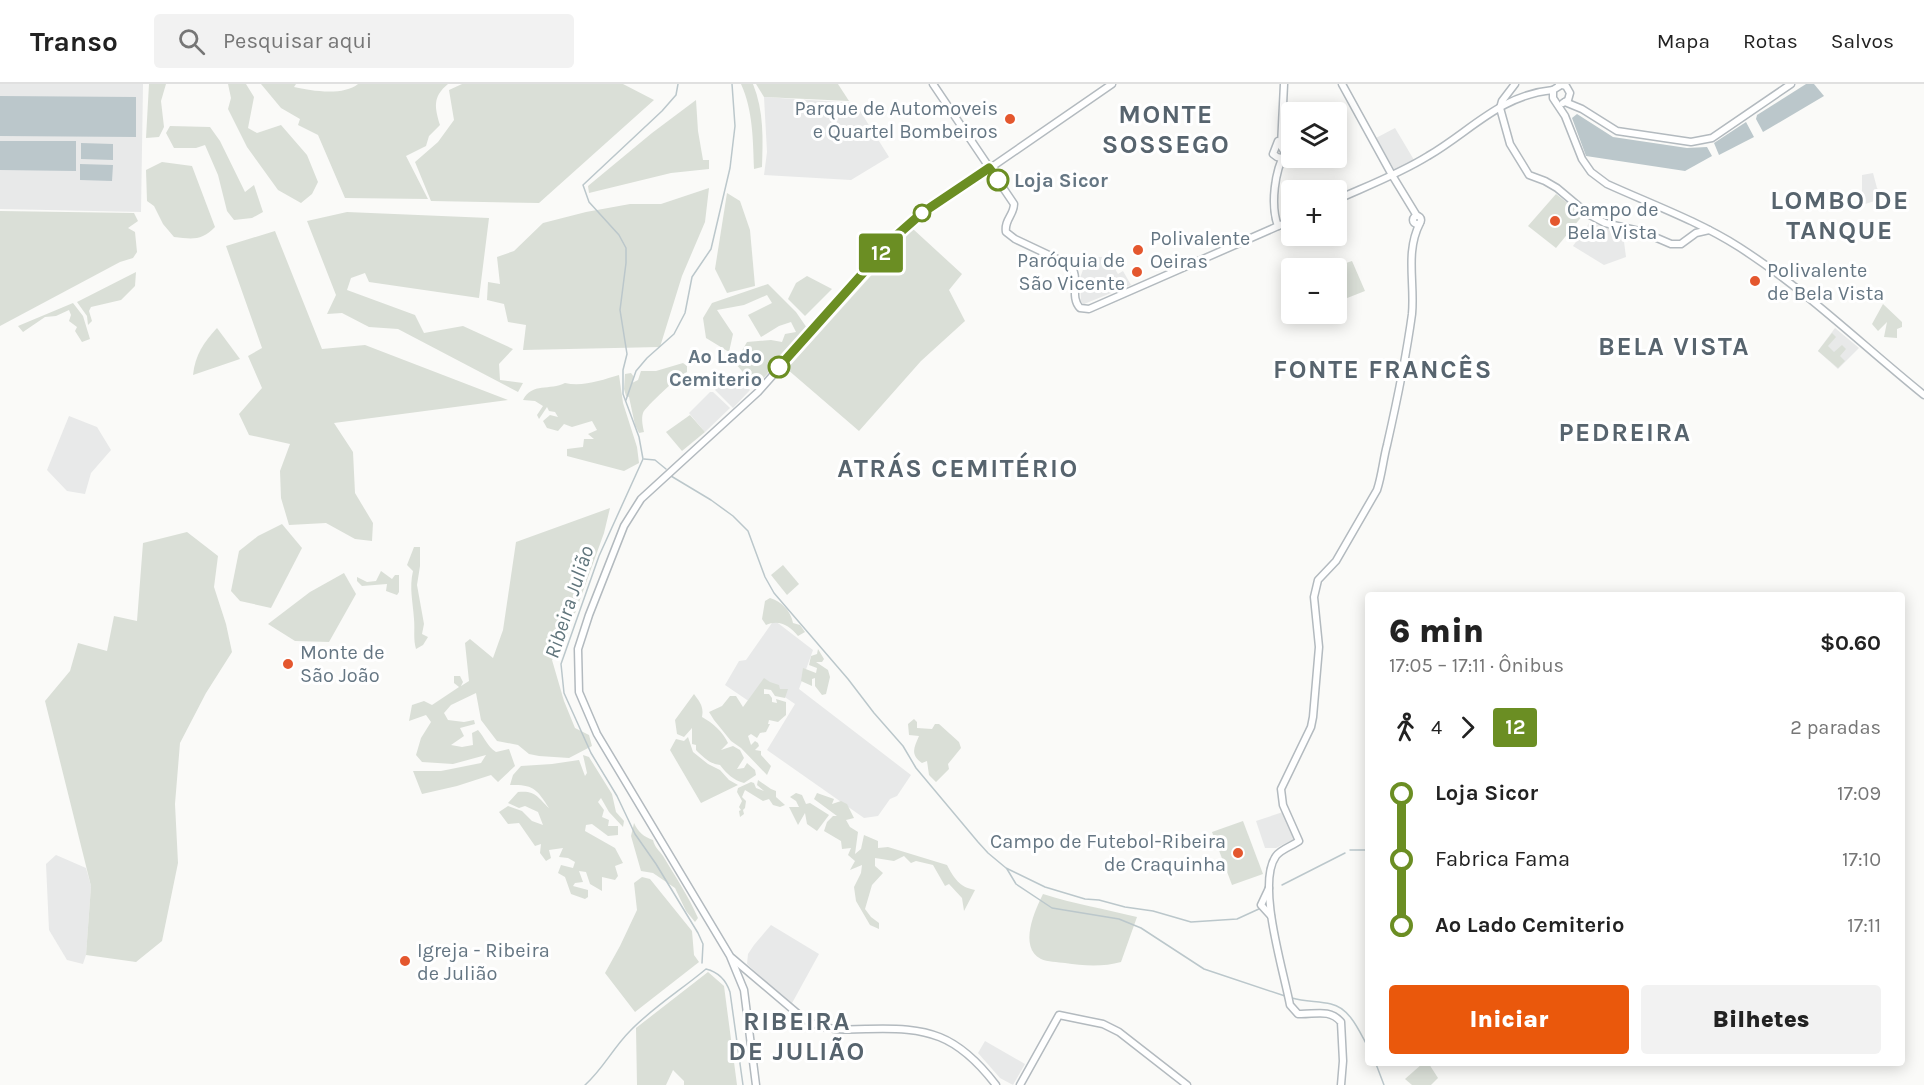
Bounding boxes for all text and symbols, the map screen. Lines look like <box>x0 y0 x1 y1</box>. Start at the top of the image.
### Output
search box <box>154 14 574 68</box>
text: Transo <box>30 25 118 58</box>
icon: search <box>175 25 208 58</box>
text: Pesquisar aqui <box>223 28 372 54</box>
text: Mapa <box>1657 29 1710 53</box>
text: Rotas <box>1743 29 1798 53</box>
text: Salvos <box>1831 29 1894 53</box>
place label: Parque de Automoveis e Quartel Bombeiros <box>795 97 998 143</box>
district label: MONTE SOSSEGO <box>1102 99 1230 160</box>
map controls <box>1281 102 1347 324</box>
button: layers <box>1281 102 1347 168</box>
marker: Parque de Automoveis e Quartel Bombeiros <box>1003 112 1017 126</box>
marker: Loja Sicor <box>987 169 1009 191</box>
place label: Loja Sicor <box>1014 169 1108 192</box>
button: + <box>1281 180 1347 246</box>
district label: LOMBO DE TANQUE <box>1770 185 1910 246</box>
place label: Campo de Bela Vista <box>1567 198 1658 244</box>
unlabelled marker <box>913 204 931 222</box>
marker: Campo de Bela Vista <box>1548 214 1562 228</box>
place label: Polivalente Oeiras <box>1150 227 1250 273</box>
line badge: 12 <box>854 234 908 272</box>
text: 12 <box>871 241 891 265</box>
marker: Polivalente Oeiras <box>1131 243 1145 257</box>
place label: Paróquia de São Vicente <box>1017 249 1125 295</box>
button: − <box>1281 258 1347 324</box>
place label: Polivalente de Bela Vista <box>1767 259 1884 305</box>
marker: Paróquia de São Vicente <box>1130 265 1144 279</box>
marker: Polivalente de Bela Vista <box>1748 274 1762 288</box>
district label: BELA VISTA <box>1598 331 1750 362</box>
place label: Ao Lado Cemiterio <box>669 345 762 391</box>
district label: FONTE FRANCÊS <box>1273 354 1493 385</box>
marker: Ao Lado Cemiterio <box>768 356 790 378</box>
district label: PEDREIRA <box>1558 417 1692 448</box>
district label: ATRÁS CEMITÉRIO <box>837 452 1079 484</box>
water label: Ribeira Julião <box>540 542 599 661</box>
text: 6 min <box>1389 612 1484 650</box>
text: $0.60 <box>1820 630 1881 656</box>
place label: Monte de São João <box>300 641 385 687</box>
text: 17:05 – 17:11 · Ônibus <box>1389 654 1564 677</box>
marker: Monte de São João <box>281 657 295 671</box>
icon: walk <box>1389 711 1422 744</box>
icon: forward <box>1451 711 1484 744</box>
text: 12 <box>1505 715 1525 739</box>
text: 4 <box>1431 716 1442 739</box>
text: 2 paradas <box>1790 716 1881 739</box>
text: Loja Sicor <box>1435 780 1538 806</box>
text: 17:09 <box>1837 782 1881 805</box>
place label: Campo de Futebol-Ribeira de Craquinha <box>990 830 1226 876</box>
marker: Campo de Futebol-Ribeira de Craquinha <box>1231 846 1245 860</box>
text: Fabrica Fama <box>1435 846 1570 872</box>
text: 17:10 <box>1842 848 1881 871</box>
text: Ao Lado Cemiterio <box>1435 912 1624 938</box>
text: 17:11 <box>1847 914 1881 937</box>
place label: Igreja - Ribeira de Julião <box>417 939 550 985</box>
marker: Igreja - Ribeira de Julião <box>398 954 412 968</box>
button: Iniciar <box>1389 985 1629 1054</box>
button: Bilhetes <box>1641 985 1881 1054</box>
district label: RIBEIRA DE JULIÃO <box>728 1006 866 1067</box>

